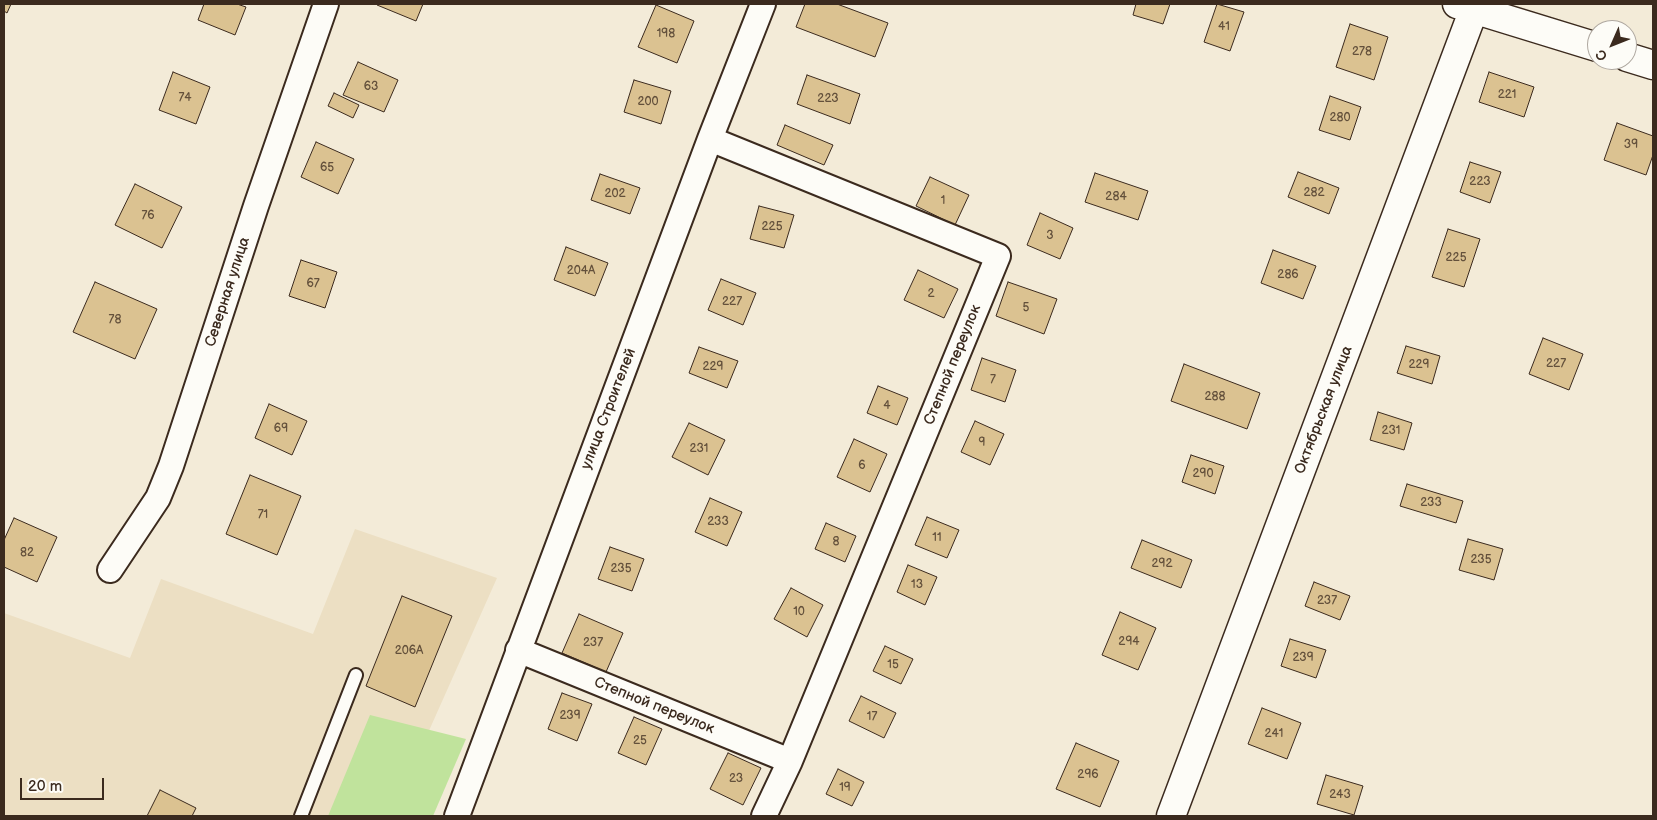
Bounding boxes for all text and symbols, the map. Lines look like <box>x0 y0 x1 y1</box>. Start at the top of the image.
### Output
house number: 41 <box>1218 20 1230 34</box>
north arrow <box>1587 20 1637 70</box>
house number: 198 <box>657 27 675 41</box>
house number: 278 <box>1352 45 1372 59</box>
text: С <box>1592 46 1611 64</box>
house number: 63 <box>364 80 378 94</box>
house number: 221 <box>1498 88 1516 102</box>
house number: 74 <box>178 91 192 105</box>
house number: 223 <box>817 92 839 106</box>
house number: 200 <box>637 95 659 109</box>
house number: 280 <box>1329 111 1351 125</box>
house number: 39 <box>1624 138 1638 152</box>
house number: 65 <box>320 161 334 175</box>
house number: 223 <box>1469 175 1491 189</box>
house number: 282 <box>1303 186 1325 200</box>
house number: 202 <box>604 187 626 201</box>
house number: 284 <box>1105 190 1127 204</box>
house number: 1 <box>941 194 945 208</box>
house number: 76 <box>141 209 155 223</box>
house number: 225 <box>761 220 783 234</box>
house number: 3 <box>1046 229 1054 243</box>
street label: Северная улица <box>202 235 254 349</box>
house number: 225 <box>1445 251 1467 265</box>
house number: 204А <box>567 264 595 278</box>
house number: 286 <box>1277 268 1299 282</box>
house number: 67 <box>306 277 320 291</box>
house number: 2 <box>927 287 935 301</box>
house number: 227 <box>722 295 742 309</box>
house number: 5 <box>1023 301 1029 315</box>
street label: Степной переулок <box>921 302 985 428</box>
house number: 78 <box>109 313 121 327</box>
street label: Октябрьская улица <box>1291 343 1357 477</box>
street label: улица Строителей <box>578 346 640 472</box>
house number: 227 <box>1546 357 1566 371</box>
house number: 229 <box>1408 358 1430 372</box>
house number: 229 <box>702 360 724 374</box>
house number: 7 <box>990 373 996 387</box>
house number: 288 <box>1204 390 1226 404</box>
house number: 4 <box>883 399 891 413</box>
house number: 69 <box>274 422 288 436</box>
house number: 231 <box>1382 424 1400 438</box>
house number: 9 <box>979 436 985 450</box>
house number: 231 <box>690 442 708 456</box>
house number: 6 <box>858 459 866 473</box>
house number: 290 <box>1192 467 1214 481</box>
house number: 233 <box>1420 496 1442 510</box>
house number: 71 <box>258 508 268 522</box>
house number: 233 <box>707 515 729 529</box>
house number: 11 <box>932 531 942 545</box>
house number: 8 <box>833 535 839 549</box>
house number: 82 <box>20 546 34 560</box>
house number: 235 <box>1470 553 1492 567</box>
house number: 292 <box>1151 557 1173 571</box>
house number: 235 <box>610 562 632 576</box>
house number: 13 <box>911 578 923 592</box>
house number: 237 <box>1317 594 1337 608</box>
house number: 10 <box>793 605 805 619</box>
house number: 294 <box>1118 635 1140 649</box>
house number: 237 <box>583 636 603 650</box>
house number: 206А <box>395 644 423 658</box>
house number: 239 <box>1292 651 1314 665</box>
house number: 15 <box>887 658 899 672</box>
street label: Степной переулок <box>591 674 717 738</box>
house number: 239 <box>559 709 581 723</box>
house number: 17 <box>867 710 877 724</box>
house number: 241 <box>1265 727 1283 741</box>
house number: 25 <box>633 734 647 748</box>
scale bar <box>22 768 106 800</box>
house number: 296 <box>1077 768 1099 782</box>
house number: 23 <box>729 772 743 786</box>
text: 20 m <box>28 777 62 796</box>
house number: 19 <box>839 781 851 795</box>
house number: 243 <box>1329 788 1351 802</box>

